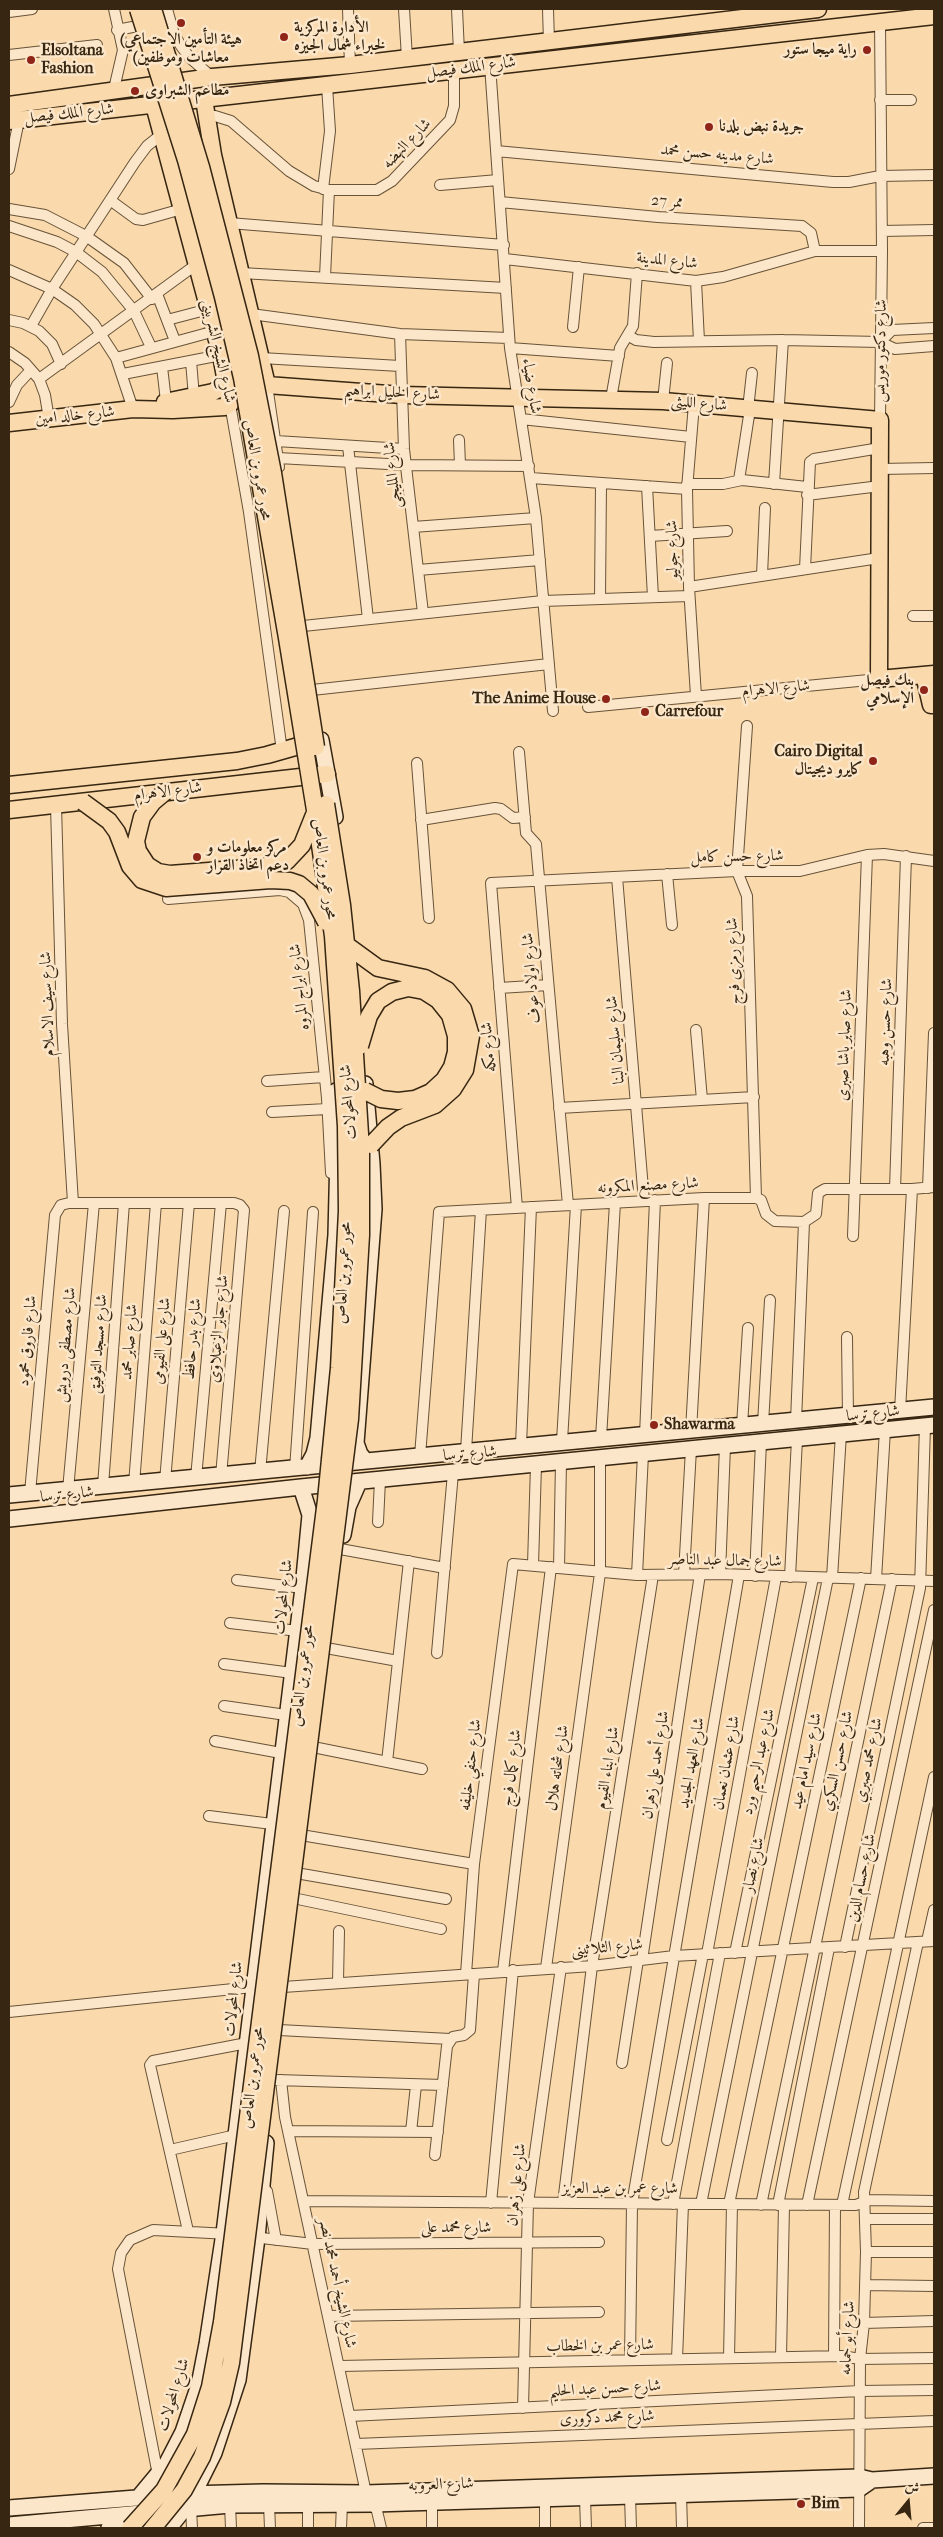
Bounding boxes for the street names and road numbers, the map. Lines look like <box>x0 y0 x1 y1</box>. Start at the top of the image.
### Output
street label: شارع الملك فيصل <box>425 53 517 83</box>
street label: شارع الملك فيصل <box>23 100 115 128</box>
street label: شارع النهضه <box>378 115 436 173</box>
street label: شارع مدينه حسن محمد <box>659 140 775 170</box>
street label: ممر 27 <box>650 191 684 213</box>
street label: شارع المدينة <box>635 248 699 274</box>
street label: شارع الشيخ الشربينى <box>197 297 239 405</box>
street label: شارع دكتور موريس <box>870 299 892 403</box>
street label: شارع ضياء <box>517 357 545 415</box>
street label: شارع الخليل ابراهيم <box>343 381 441 405</box>
street label: شارع الليثى <box>670 392 728 416</box>
street label: شارع خالد امين <box>34 402 116 430</box>
street label: محور عمرو بن العاص <box>239 418 275 522</box>
street label: شارع المليجى <box>380 441 406 509</box>
street label: شارع جوليو <box>663 520 683 580</box>
street label: شارع الاهرام <box>741 676 811 702</box>
street label: شارع الاهرام <box>133 778 203 806</box>
street label: محور عمرو بن العاص <box>307 817 341 921</box>
street label: شارع حسن كامل <box>690 847 784 867</box>
street label: شارع رمزى فرج <box>723 917 745 1005</box>
street label: شارع اولاد عوف <box>518 932 546 1024</box>
street label: شارع ابراج المروه <box>286 943 314 1031</box>
street label: شارع سيف الاسلام <box>37 951 59 1057</box>
street label: شارع حسن وهبه <box>875 978 897 1066</box>
street label: شارع صابر باشا صبرى <box>833 989 857 1101</box>
street label: شارع سليمان البنا <box>603 995 629 1085</box>
street label: شارع مكه <box>477 1021 501 1073</box>
street label: شارع المحولات <box>336 1064 362 1140</box>
street label: شارع مصنع المكرونه <box>597 1174 699 1198</box>
street label: محور عمرو بن العاص <box>332 1221 356 1325</box>
street label: شارع جابر الزعبلاوى <box>205 1274 233 1384</box>
street label: شارع مصطفى درويش <box>51 1286 81 1404</box>
street label: شارع مسجد التوفيق <box>86 1293 112 1395</box>
street label: شارع فاروق محمود <box>14 1295 42 1387</box>
street label: شارع على الفيومى <box>149 1297 175 1385</box>
street label: شارع بدر حافظ <box>180 1298 206 1380</box>
street label: شارع صابر محمد <box>118 1303 142 1381</box>
street label: شارع ترسا <box>845 1402 901 1426</box>
street label: شارع ترسا <box>442 1442 498 1466</box>
street label: شارع ترسا <box>39 1483 95 1507</box>
street label: شارع جمال عبد الناصر <box>668 1550 782 1572</box>
street label: شارع المحولات <box>271 1558 297 1636</box>
street label: محور عمرو بن العاص <box>287 1624 319 1728</box>
street label: شارع عبد الرحيم ورد <box>738 1707 780 1817</box>
street label: شارع أحمد على زهران <box>638 1709 674 1821</box>
street label: شارع حسن السكري <box>818 1709 858 1813</box>
street label: شارع سيد امام عيد <box>787 1711 827 1811</box>
street label: شارع عثمان نعمان <box>709 1714 745 1812</box>
street label: شارع العهد الجديد <box>675 1716 709 1810</box>
street label: شارع محمد صبري <box>851 1716 887 1804</box>
street label: شارع حنفي خليفه <box>456 1718 486 1812</box>
street label: شارع شحاته هلال <box>542 1724 574 1812</box>
street label: شارع ابناء الفيوم <box>592 1725 624 1811</box>
street label: شارع كمال فرج <box>498 1728 526 1808</box>
street label: شارع حسام الدين <box>843 1832 881 1924</box>
street label: شارع نصار <box>739 1836 769 1894</box>
street label: شارع الثلاثينى <box>570 1935 644 1961</box>
street label: شارع المحولات <box>221 1960 247 2038</box>
street label: محور عمرو بن العاص <box>237 2026 269 2130</box>
street label: شارع على زهران <box>503 2143 531 2227</box>
street label: شارع عمر بن عبد العزيز <box>562 2179 678 2199</box>
street label: شارع الشيخ أحمد محمد نصر <box>314 2216 360 2350</box>
street label: شارع محمد على <box>421 2218 491 2238</box>
street label: شارع أبو حمامه <box>836 2300 860 2376</box>
street label: شارع عمر بن الخطاب <box>546 2335 654 2357</box>
street label: شارع المحولات <box>154 2356 194 2434</box>
street label: شارع حسن عبد الحليم <box>548 2376 662 2402</box>
street label: شارع محمد دكرورى <box>559 2407 655 2429</box>
street label: شارع العروبه <box>408 2474 474 2496</box>

